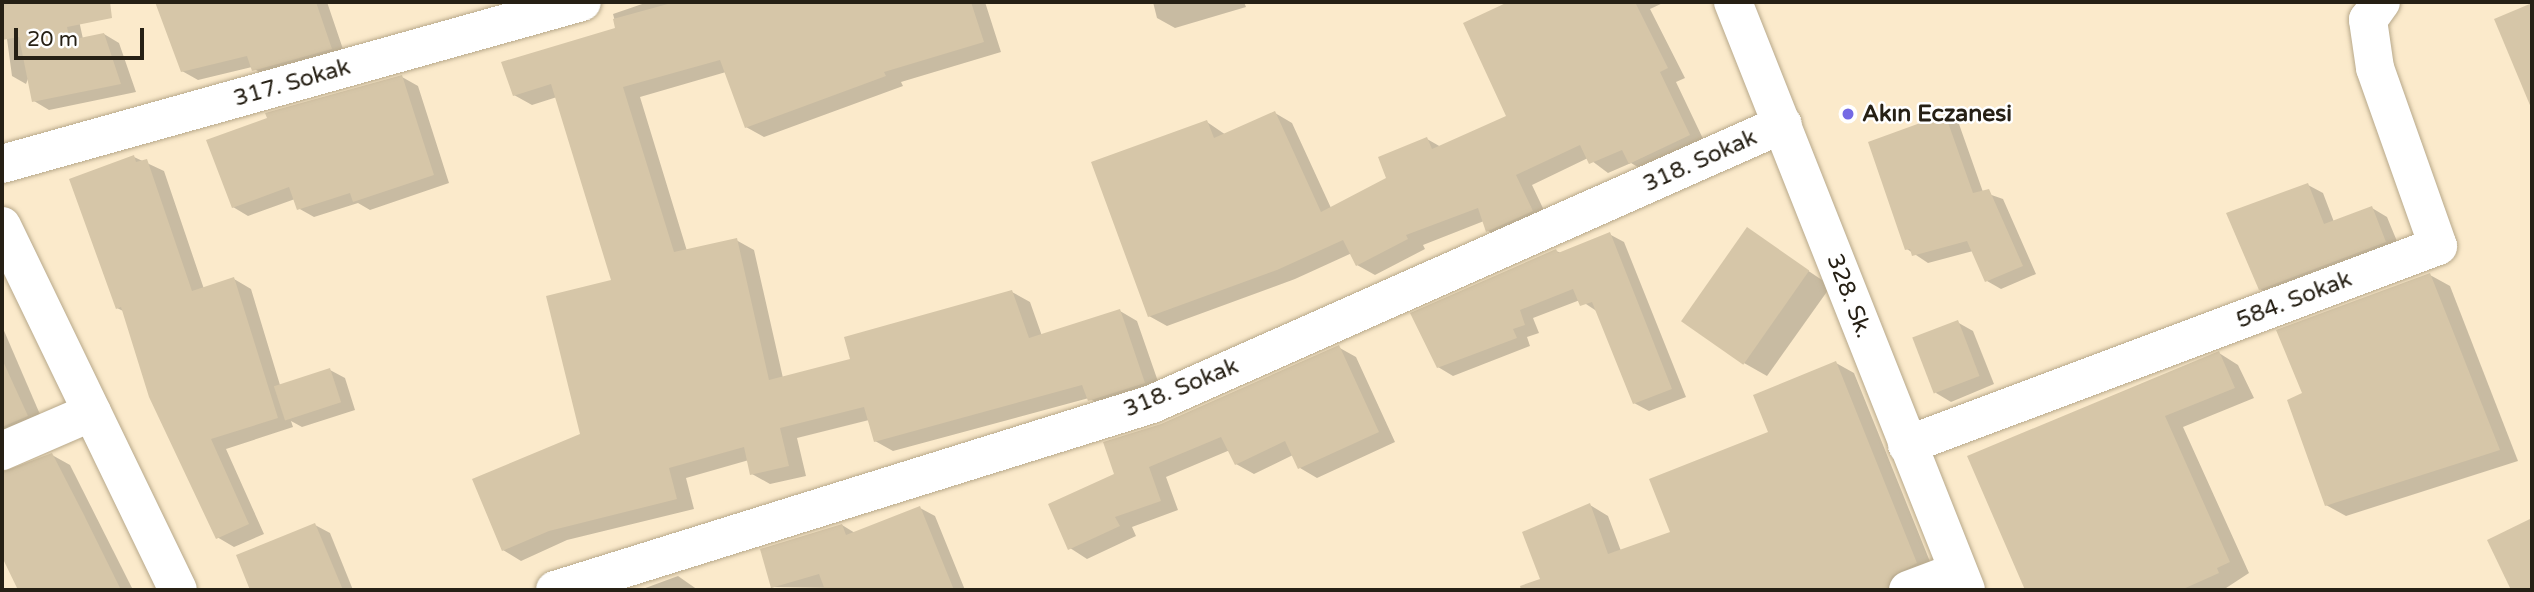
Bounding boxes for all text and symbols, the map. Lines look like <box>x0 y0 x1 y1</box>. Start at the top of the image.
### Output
scale bar <box>18 14 147 58</box>
text: 20 m <box>27 27 78 52</box>
street label: 317. Sokak <box>230 53 354 113</box>
place label: Akın Eczanesi <box>1862 100 2012 128</box>
marker: Akın Eczanesi <box>1840 106 1856 122</box>
street label: 318. Sokak <box>1639 124 1761 198</box>
street label: 328. Sk. <box>1820 250 1878 342</box>
street label: 584. Sokak <box>2232 265 2356 335</box>
street label: 318. Sokak <box>1120 353 1242 423</box>

